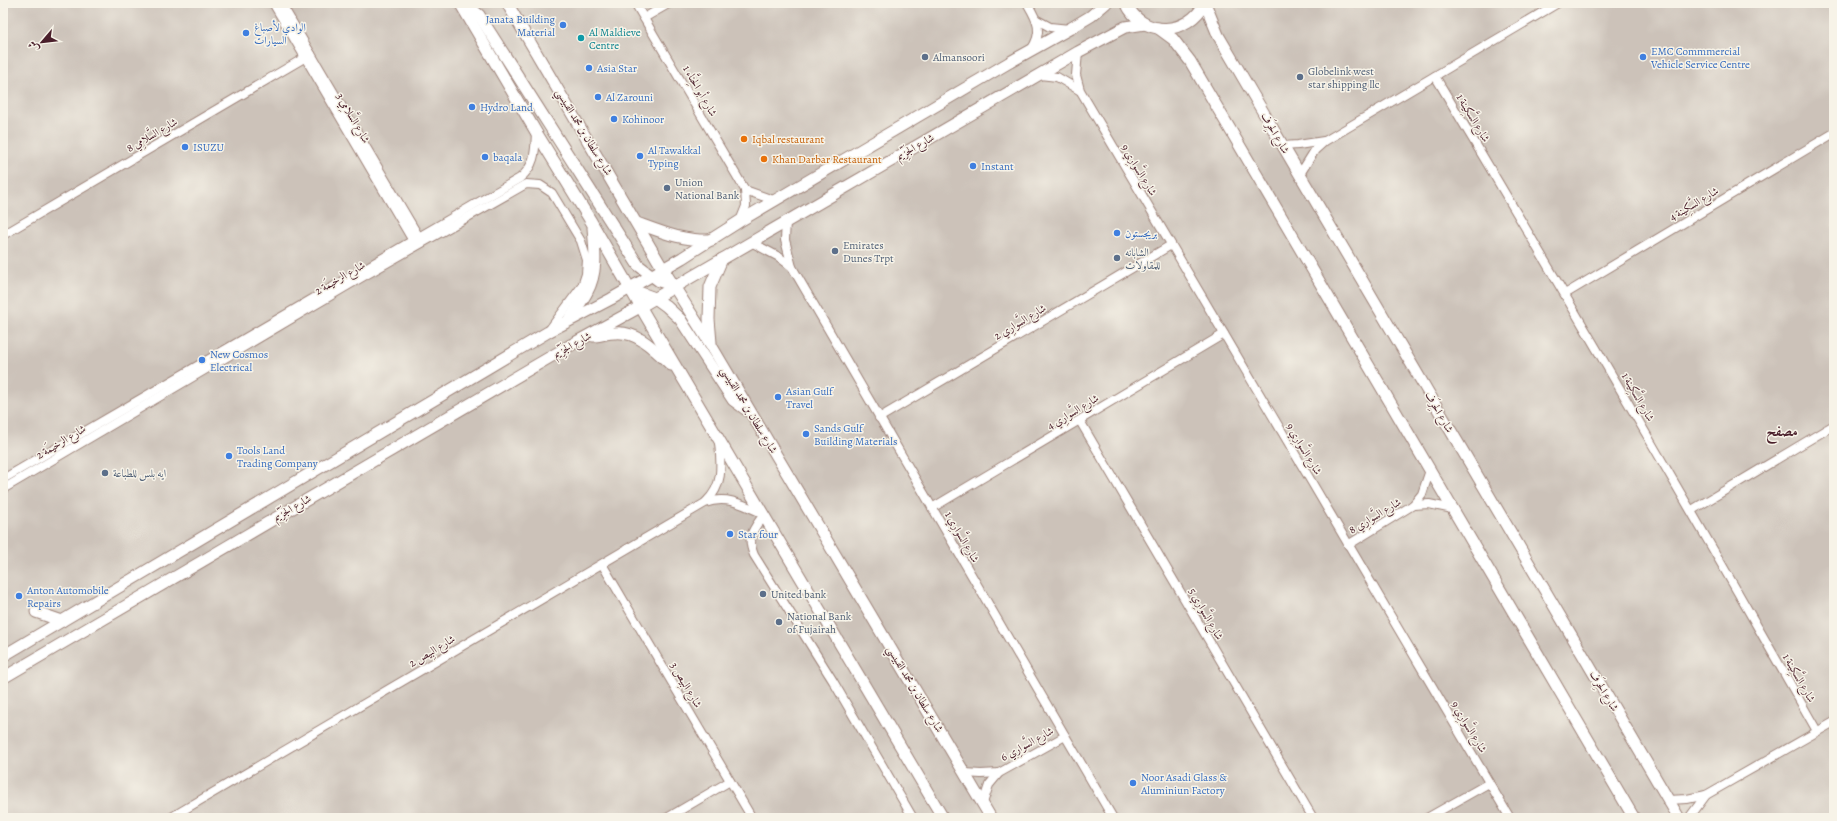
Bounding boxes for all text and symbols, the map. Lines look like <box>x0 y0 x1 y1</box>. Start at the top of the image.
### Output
place label: Janata Building Material <box>486 12 555 40</box>
place label: الوادي لأصباغ السيارات <box>254 19 306 48</box>
marker: Janata Building Material <box>558 20 568 30</box>
north arrow <box>22 22 62 62</box>
place label: Al Maldieve Centre <box>588 25 641 53</box>
marker: الوادي لأصباغ السيارات <box>241 28 251 38</box>
marker: Al Maldieve Centre <box>576 33 586 43</box>
text: ش <box>24 38 43 55</box>
place label: EMC Commmercial Vehicle Service Centre <box>1650 44 1750 72</box>
place label: Almansoori <box>932 50 985 65</box>
marker: Almansoori <box>920 52 930 62</box>
marker: EMC Commmercial Vehicle Service Centre <box>1638 52 1648 62</box>
place label: Asia Star <box>596 61 637 76</box>
street label: شارع أبو الحِنَّاء 1 <box>678 61 723 120</box>
marker: Asia Star <box>584 63 594 73</box>
place label: Globelink west star shipping llc <box>1308 64 1380 92</box>
marker: Globelink west star shipping llc <box>1295 72 1305 82</box>
street label: شارع سلطان بن محمد القبيسي <box>550 86 616 180</box>
street label: شارع السَّلامِي 3 <box>331 89 376 147</box>
place label: Al Zarouni <box>605 90 653 105</box>
street label: شارع السَّكِينة 1 <box>1451 90 1495 146</box>
marker: Al Zarouni <box>593 92 603 102</box>
place label: Hydro Land <box>480 100 533 115</box>
marker: Hydro Land <box>467 102 477 112</box>
street label: شارع الحِرَف <box>1255 109 1294 157</box>
street label: شارع السَّلامِي 8 <box>123 112 181 157</box>
place label: Kohinoor <box>622 112 664 127</box>
marker: Kohinoor <box>609 114 619 124</box>
street label: شارع الجَزِّيم <box>893 129 938 166</box>
place label: Iqbal restaurant <box>752 132 824 147</box>
marker: Iqbal restaurant <box>739 134 749 144</box>
place label: ISUZU <box>193 140 225 155</box>
street label: شارع السَّوارِي 9 <box>1116 140 1163 200</box>
marker: ISUZU <box>180 142 190 152</box>
place label: Al Tawakkal Typing <box>647 143 701 171</box>
place label: baqala <box>493 150 523 165</box>
marker: Al Tawakkal Typing <box>635 151 645 161</box>
marker: baqala <box>480 152 490 162</box>
place label: Khan Darbar Restaurant <box>772 152 882 167</box>
marker: Khan Darbar Restaurant <box>759 154 769 164</box>
place label: Instant <box>981 159 1014 174</box>
marker: Instant <box>968 161 978 171</box>
place label: Union National Bank <box>675 175 740 203</box>
street label: شارع السَّكِينة 4 <box>1665 181 1722 226</box>
marker: Union National Bank <box>662 183 672 193</box>
place label: بريجستون <box>1125 226 1157 241</box>
marker: بريجستون <box>1112 228 1122 238</box>
place label: Emirates Dunes Trpt <box>843 238 894 266</box>
place label: الشابانه للمقاولات <box>1125 245 1161 273</box>
marker: Emirates Dunes Trpt <box>830 246 840 256</box>
marker: الشابانه للمقاولات <box>1112 253 1122 263</box>
street label: شارع الرخيمَة 2 <box>312 257 369 300</box>
street label: شارع السَّوارِي 2 <box>990 298 1050 345</box>
street label: شارع الجَزِّيم <box>550 327 595 363</box>
place label: New Cosmos Electrical <box>210 347 268 375</box>
marker: New Cosmos Electrical <box>197 355 207 365</box>
street label: شارع سلطان بن محمد القبيسي <box>715 364 781 458</box>
street label: شارع السَّكِينة 1 <box>1616 369 1660 425</box>
place label: Asian Gulf Travel <box>785 384 834 412</box>
street label: شارع السَّوارِي 4 <box>1043 388 1103 435</box>
street label: شارع الحِرَف <box>1419 388 1458 436</box>
marker: Asian Gulf Travel <box>773 392 783 402</box>
street label: شارع السَّوارِي 9 <box>1281 419 1328 479</box>
street label: شارع الرخيمَة 2 <box>33 420 90 465</box>
place label: Sands Gulf Building Materials <box>814 421 897 449</box>
district label: مصفح <box>1766 421 1798 445</box>
marker: Sands Gulf Building Materials <box>801 429 811 439</box>
place label: Tools Land Trading Company <box>237 443 318 471</box>
marker: Tools Land Trading Company <box>224 451 234 461</box>
place label: ايه بلس للطباعة <box>113 466 166 481</box>
marker: ايه بلس للطباعة <box>100 468 110 478</box>
street label: شارع الجَزِّيم <box>270 490 315 527</box>
street label: شارع السَّوارِي 8 <box>1345 492 1405 539</box>
street label: شارع السَّوارِي 1 <box>940 507 985 566</box>
place label: Star four <box>738 527 778 542</box>
marker: Star four <box>725 529 735 539</box>
place label: Anton Automobile Repairs <box>26 583 109 611</box>
street label: شارع السَّوارِي 5 <box>1183 584 1229 644</box>
place label: United bank <box>771 587 827 602</box>
marker: United bank <box>758 589 768 599</box>
marker: Anton Automobile Repairs <box>14 591 24 601</box>
place label: National Bank of Fujairah <box>787 609 852 637</box>
marker: National Bank of Fujairah <box>774 617 784 627</box>
street label: شارع البِيص 2 <box>406 631 459 672</box>
street label: شارع سلطان بن محمد القبيسي <box>881 643 947 737</box>
street label: شارع السَّكِينة 1 <box>1777 650 1821 706</box>
street label: شارع البِيص 3 <box>665 659 705 712</box>
street label: شارع الحِرَف <box>1584 667 1623 715</box>
street label: شارع السَّوارِي 9 <box>1446 697 1493 757</box>
street label: شارع السَّوارِي 6 <box>997 721 1057 766</box>
place label: Noor Asadi Glass & Aluminiun Factory <box>1140 770 1227 798</box>
marker: Noor Asadi Glass & Aluminiun Factory <box>1128 778 1138 788</box>

